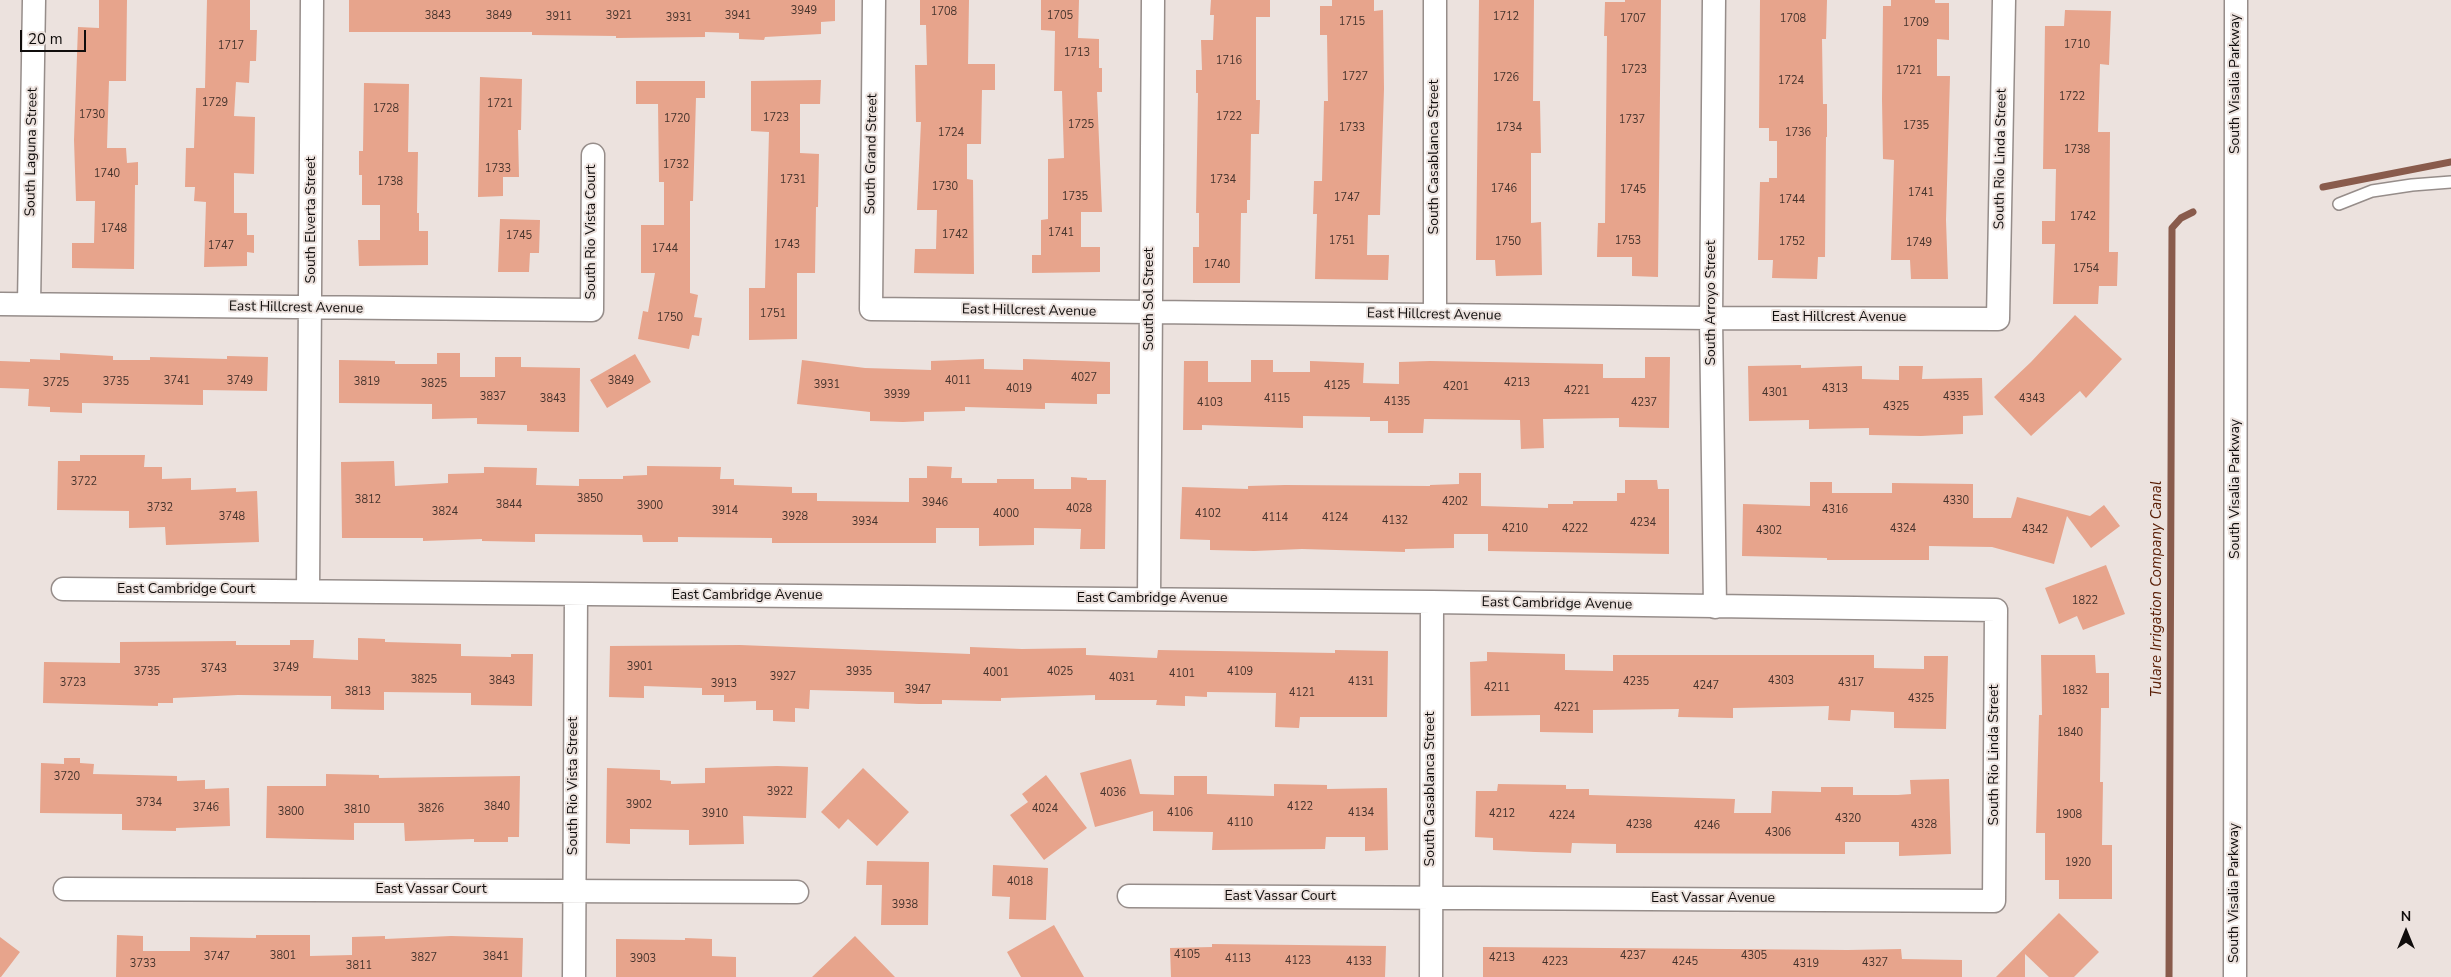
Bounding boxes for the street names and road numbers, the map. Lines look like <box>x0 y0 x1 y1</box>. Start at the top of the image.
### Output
street label: South Visalia Parkway <box>2228 14 2244 154</box>
street label: South Casablanca Street <box>1427 80 1443 234</box>
street label: South Laguna Street <box>22 87 42 217</box>
street label: South Rio Linda Street <box>1991 88 2011 230</box>
street label: South Grand Street <box>863 93 881 215</box>
street label: South Elverta Street <box>304 157 320 283</box>
street label: South Rio Vista Court <box>584 164 600 300</box>
street label: South Arroyo Street <box>1704 240 1720 366</box>
street label: South Sol Street <box>1142 247 1158 351</box>
street label: East Hillcrest Avenue <box>229 298 363 318</box>
street label: East Hillcrest Avenue <box>962 301 1096 321</box>
street label: East Hillcrest Avenue <box>1367 305 1501 325</box>
street label: East Hillcrest Avenue <box>1772 310 1906 326</box>
street label: South Visalia Parkway <box>2228 419 2244 559</box>
street label: East Cambridge Court <box>117 582 255 598</box>
street label: East Cambridge Avenue <box>672 588 822 604</box>
street label: East Cambridge Avenue <box>1077 591 1227 607</box>
street label: East Cambridge Avenue <box>1482 594 1632 614</box>
street label: South Rio Linda Street <box>1987 685 2003 825</box>
street label: South Casablanca Street <box>1423 712 1439 866</box>
street label: South Rio Vista Street <box>566 717 582 855</box>
street label: South Visalia Parkway <box>2227 823 2243 963</box>
street label: East Vassar Court <box>375 882 487 898</box>
street label: East Vassar Court <box>1224 889 1336 905</box>
street label: East Vassar Avenue <box>1651 891 1775 907</box>

